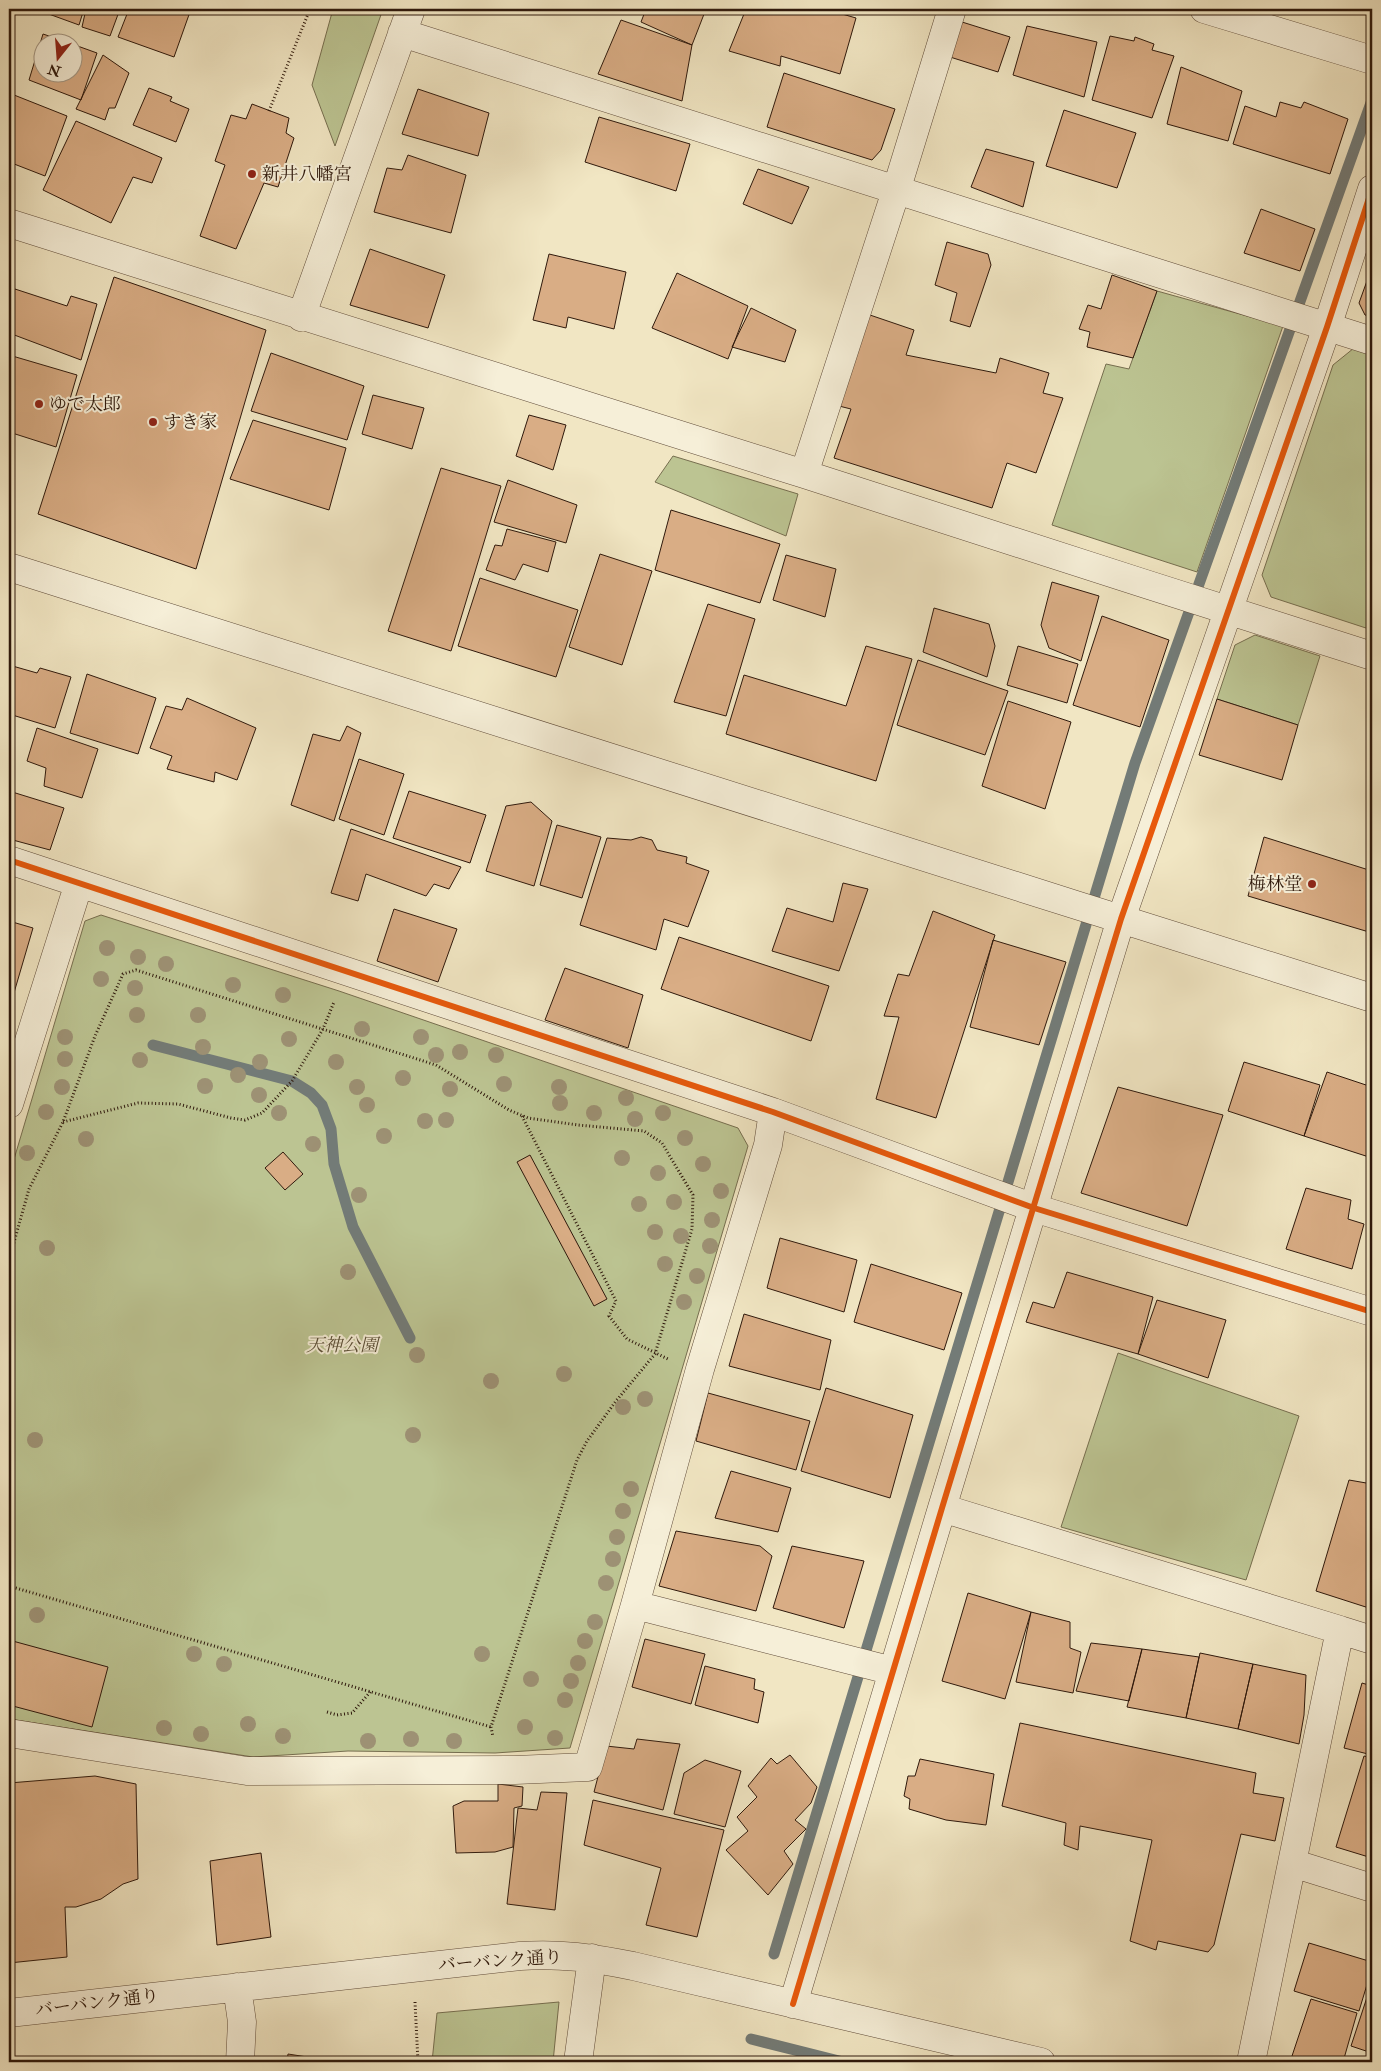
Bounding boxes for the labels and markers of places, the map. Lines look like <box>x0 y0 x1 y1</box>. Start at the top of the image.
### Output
place label: 新井八幡宮 <box>262 163 352 186</box>
marker: 新井八幡宮 <box>246 168 258 180</box>
place label: ゆで太郎 <box>49 393 121 416</box>
marker: ゆで太郎 <box>33 398 45 410</box>
place label: すき家 <box>163 411 217 434</box>
marker: すき家 <box>147 416 159 428</box>
place label: 梅林堂 <box>1248 873 1302 896</box>
marker: 梅林堂 <box>1306 878 1318 890</box>

